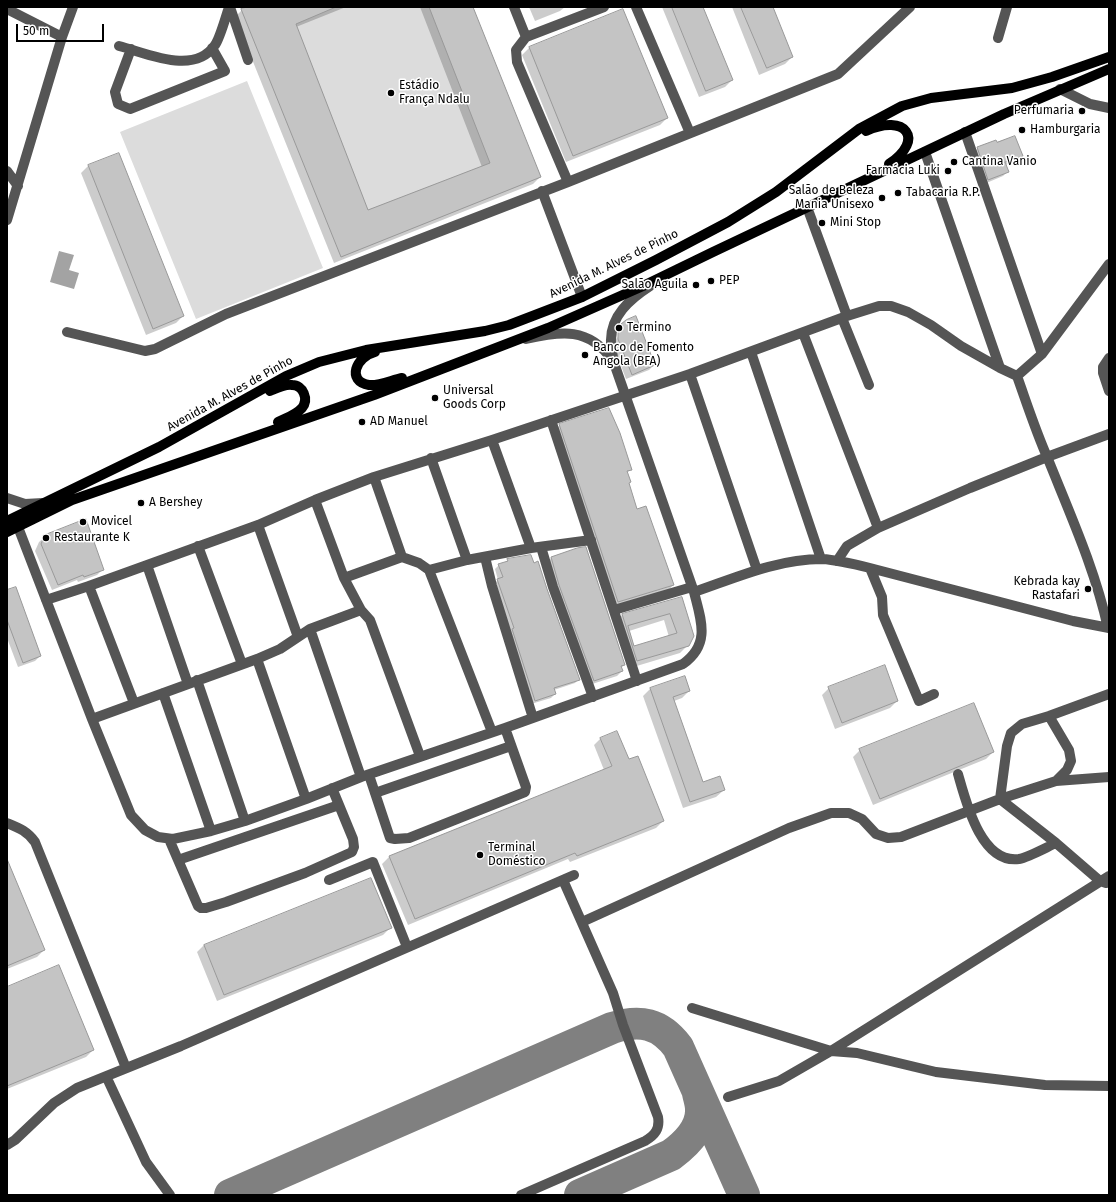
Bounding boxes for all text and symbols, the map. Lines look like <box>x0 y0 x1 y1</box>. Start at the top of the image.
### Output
scale bar <box>18 16 106 42</box>
text: 50 m <box>23 24 49 38</box>
place label: Estádio França Ndalu <box>399 79 470 107</box>
marker: Estádio França Ndalu <box>386 88 396 98</box>
place label: Perfumaria <box>1014 104 1074 118</box>
marker: Perfumaria <box>1077 106 1087 116</box>
place label: Hamburgaria <box>1030 123 1101 137</box>
marker: Hamburgaria <box>1017 125 1027 135</box>
place label: Cantina Vanio <box>962 155 1037 169</box>
marker: Cantina Vanio <box>949 157 959 167</box>
place label: Farmácia Luki <box>866 164 940 178</box>
marker: Farmácia Luki <box>943 166 953 176</box>
place label: Salão de Beleza Mania Unisexo <box>789 184 874 212</box>
place label: Tabacaria R.P. <box>906 186 980 200</box>
marker: Tabacaria R.P. <box>893 188 903 198</box>
marker: Salão de Beleza Mania Unisexo <box>877 193 887 203</box>
place label: Mini Stop <box>830 216 881 230</box>
marker: Mini Stop <box>817 218 827 228</box>
street label: Avenida M. Alves de Pinho <box>547 226 681 302</box>
place label: PEP <box>719 274 739 288</box>
marker: PEP <box>706 276 716 286</box>
place label: Salão Aguila <box>622 278 688 292</box>
marker: Salão Aguila <box>691 280 701 290</box>
place label: Termino <box>627 321 671 335</box>
marker: Termino <box>614 323 624 333</box>
place label: Banco de Fomento Angola (BFA) <box>593 341 694 369</box>
marker: Banco de Fomento Angola (BFA) <box>580 350 590 360</box>
street label: Avenida M. Alves de Pinho <box>165 353 295 435</box>
place label: Universal Goods Corp <box>443 384 506 412</box>
marker: Universal Goods Corp <box>430 393 440 403</box>
place label: AD Manuel <box>370 415 428 429</box>
marker: AD Manuel <box>357 417 367 427</box>
place label: A Bershey <box>149 496 202 510</box>
marker: A Bershey <box>136 498 146 508</box>
place label: Movicel <box>91 515 132 529</box>
marker: Movicel <box>78 517 88 527</box>
place label: Restaurante K <box>54 531 130 545</box>
marker: Restaurante K <box>41 533 51 543</box>
place label: Kebrada kay Rastafari <box>1014 575 1080 603</box>
marker: Kebrada kay Rastafari <box>1083 584 1093 594</box>
place label: Terminal Doméstico <box>488 841 545 869</box>
marker: Terminal Doméstico <box>475 850 485 860</box>

